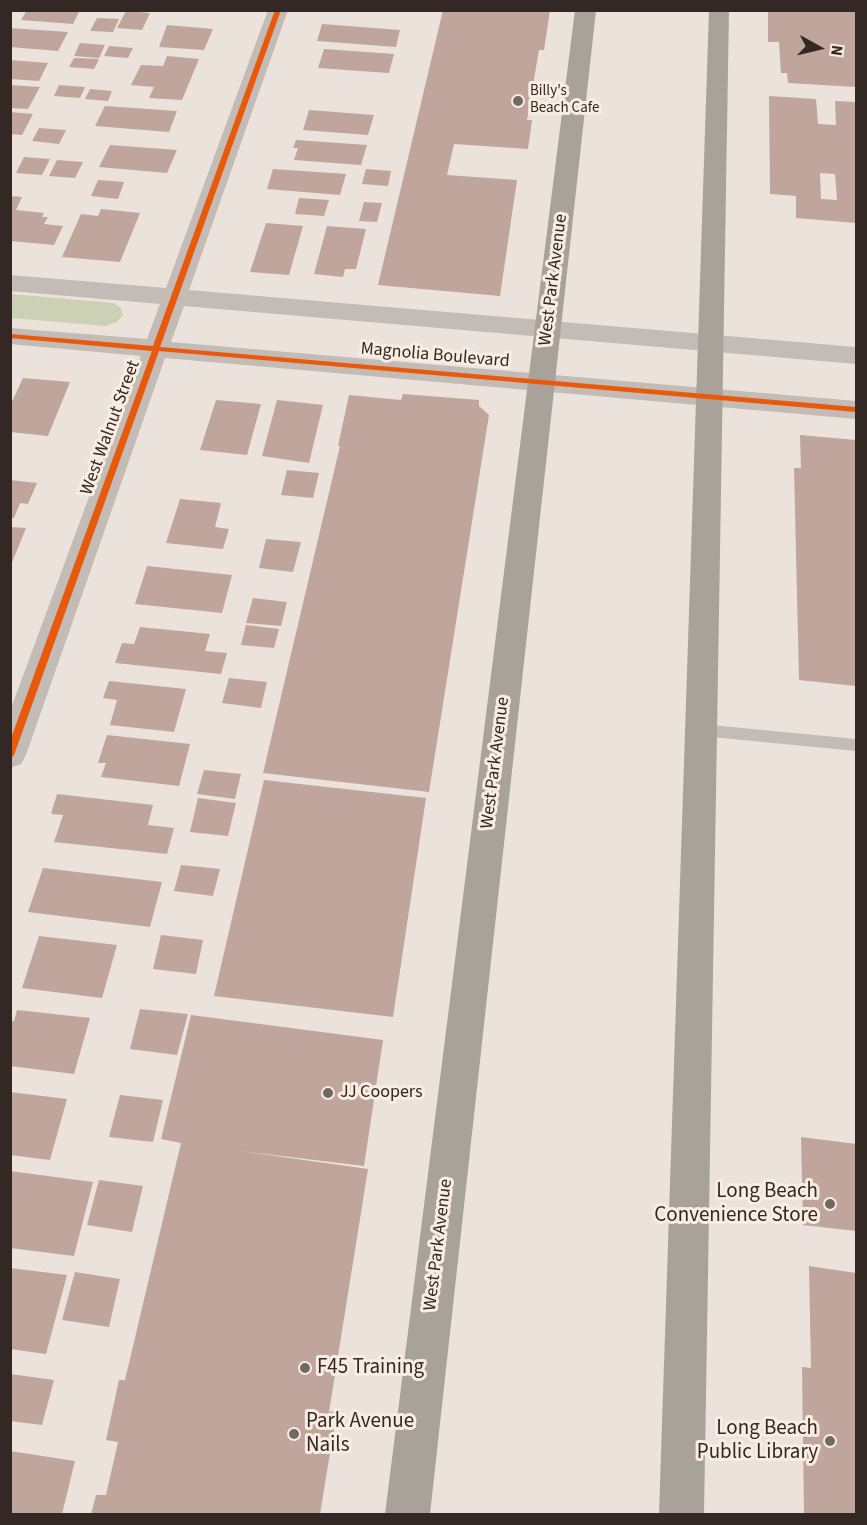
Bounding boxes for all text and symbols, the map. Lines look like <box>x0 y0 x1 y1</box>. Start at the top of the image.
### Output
north arrow <box>789 18 849 78</box>
text: N <box>825 44 848 57</box>
place label: Billy's Beach Cafe <box>530 83 599 118</box>
marker: Billy's Beach Cafe <box>511 94 525 108</box>
street label: West Park Avenue <box>535 213 573 347</box>
street label: Magnolia Boulevard <box>360 339 510 373</box>
street label: West Walnut Street <box>77 358 145 498</box>
street label: West Park Avenue <box>477 696 515 830</box>
place label: JJ Coopers <box>340 1082 423 1104</box>
marker: JJ Coopers <box>321 1086 335 1100</box>
street label: West Park Avenue <box>420 1178 458 1312</box>
place label: Long Beach Convenience Store <box>654 1179 818 1229</box>
marker: Long Beach Convenience Store <box>823 1197 837 1211</box>
place label: F45 Training <box>317 1355 424 1381</box>
marker: F45 Training <box>298 1361 312 1375</box>
place label: Park Avenue Nails <box>306 1409 414 1459</box>
place label: Long Beach Public Library <box>697 1416 818 1466</box>
marker: Park Avenue Nails <box>287 1427 301 1441</box>
marker: Long Beach Public Library <box>823 1434 837 1448</box>

